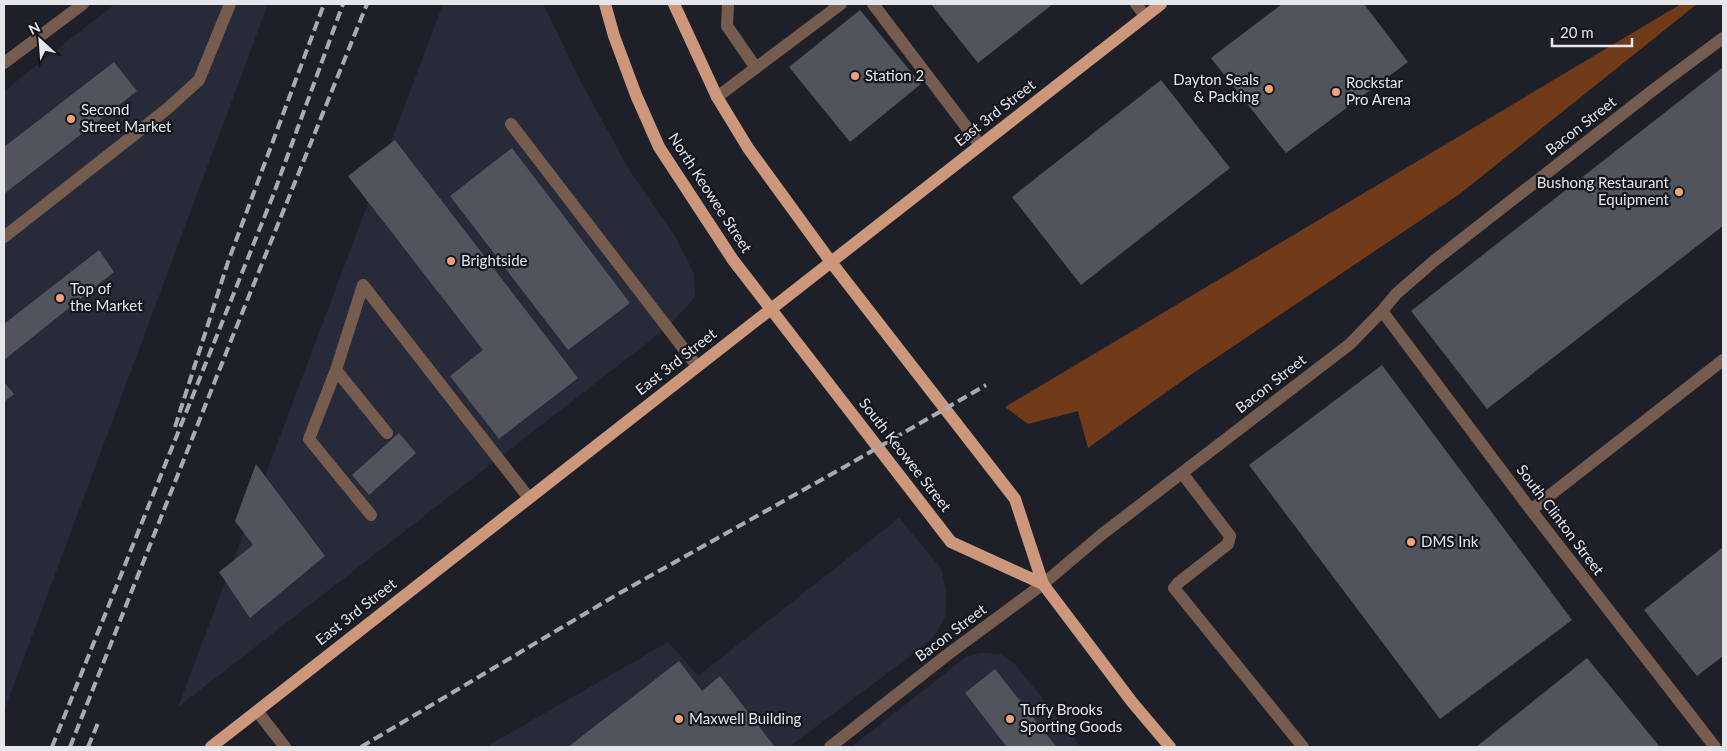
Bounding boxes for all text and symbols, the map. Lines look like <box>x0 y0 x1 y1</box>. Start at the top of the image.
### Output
north arrow <box>15 15 65 65</box>
scale bar <box>1552 15 1632 47</box>
text: N <box>26 18 43 38</box>
text: 20 m <box>1560 23 1594 41</box>
place label: Station 2 <box>865 66 924 84</box>
marker: Station 2 <box>849 70 861 82</box>
place label: Dayton Seals & Packing <box>1173 70 1259 105</box>
place label: Rockstar Pro Arena <box>1346 73 1411 108</box>
street label: East 3rd Street <box>950 75 1039 149</box>
marker: Dayton Seals & Packing <box>1263 83 1275 95</box>
marker: Rockstar Pro Arena <box>1330 86 1342 98</box>
street label: Bacon Street <box>1542 92 1620 158</box>
place label: Second Street Market <box>81 100 172 135</box>
marker: Second Street Market <box>65 113 77 125</box>
street label: North Keowee Street <box>665 129 757 256</box>
place label: Bushong Restaurant Equipment <box>1537 173 1670 208</box>
marker: Bushong Restaurant Equipment <box>1673 186 1685 198</box>
place label: Brightside <box>461 251 528 269</box>
marker: Brightside <box>445 255 457 267</box>
place label: Top of the Market <box>70 279 143 314</box>
marker: Top of the Market <box>54 292 66 304</box>
street label: East 3rd Street <box>631 324 720 398</box>
street label: Bacon Street <box>1232 350 1310 416</box>
street label: South Keowee Street <box>856 394 956 515</box>
street label: South Clinton Street <box>1513 461 1609 579</box>
place label: DMS Ink <box>1421 532 1479 550</box>
marker: DMS Ink <box>1405 536 1417 548</box>
street label: East 3rd Street <box>311 574 400 648</box>
street label: Bacon Street <box>911 599 990 665</box>
place label: Tuffy Brooks Sporting Goods <box>1020 700 1122 735</box>
place label: Maxwell Building <box>689 709 802 727</box>
marker: Maxwell Building <box>673 713 685 725</box>
marker: Tuffy Brooks Sporting Goods <box>1004 713 1016 725</box>

